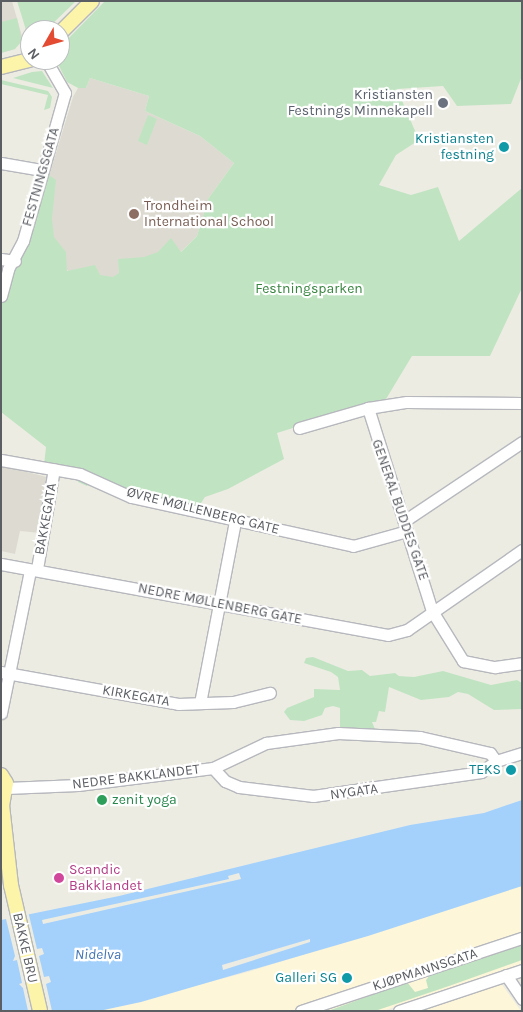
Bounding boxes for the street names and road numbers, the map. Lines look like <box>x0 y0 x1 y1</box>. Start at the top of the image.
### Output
street label: FESTNINGSGATA <box>19 126 63 228</box>
street label: GENERAL BUDDES GATE <box>368 437 432 583</box>
street label: BAKKEGATA <box>31 482 61 556</box>
street label: ØVRE MØLLENBERG GATE <box>125 484 281 538</box>
street label: NEDRE MØLLENBERG GATE <box>137 580 303 628</box>
street label: KIRKEGATA <box>101 682 171 710</box>
street label: NEDRE BAKKLANDET <box>71 761 201 793</box>
street label: NYGATA <box>329 780 379 804</box>
street label: BAKKE BRU <box>9 911 41 985</box>
street label: KJØPMANNSGATA <box>370 945 480 995</box>

